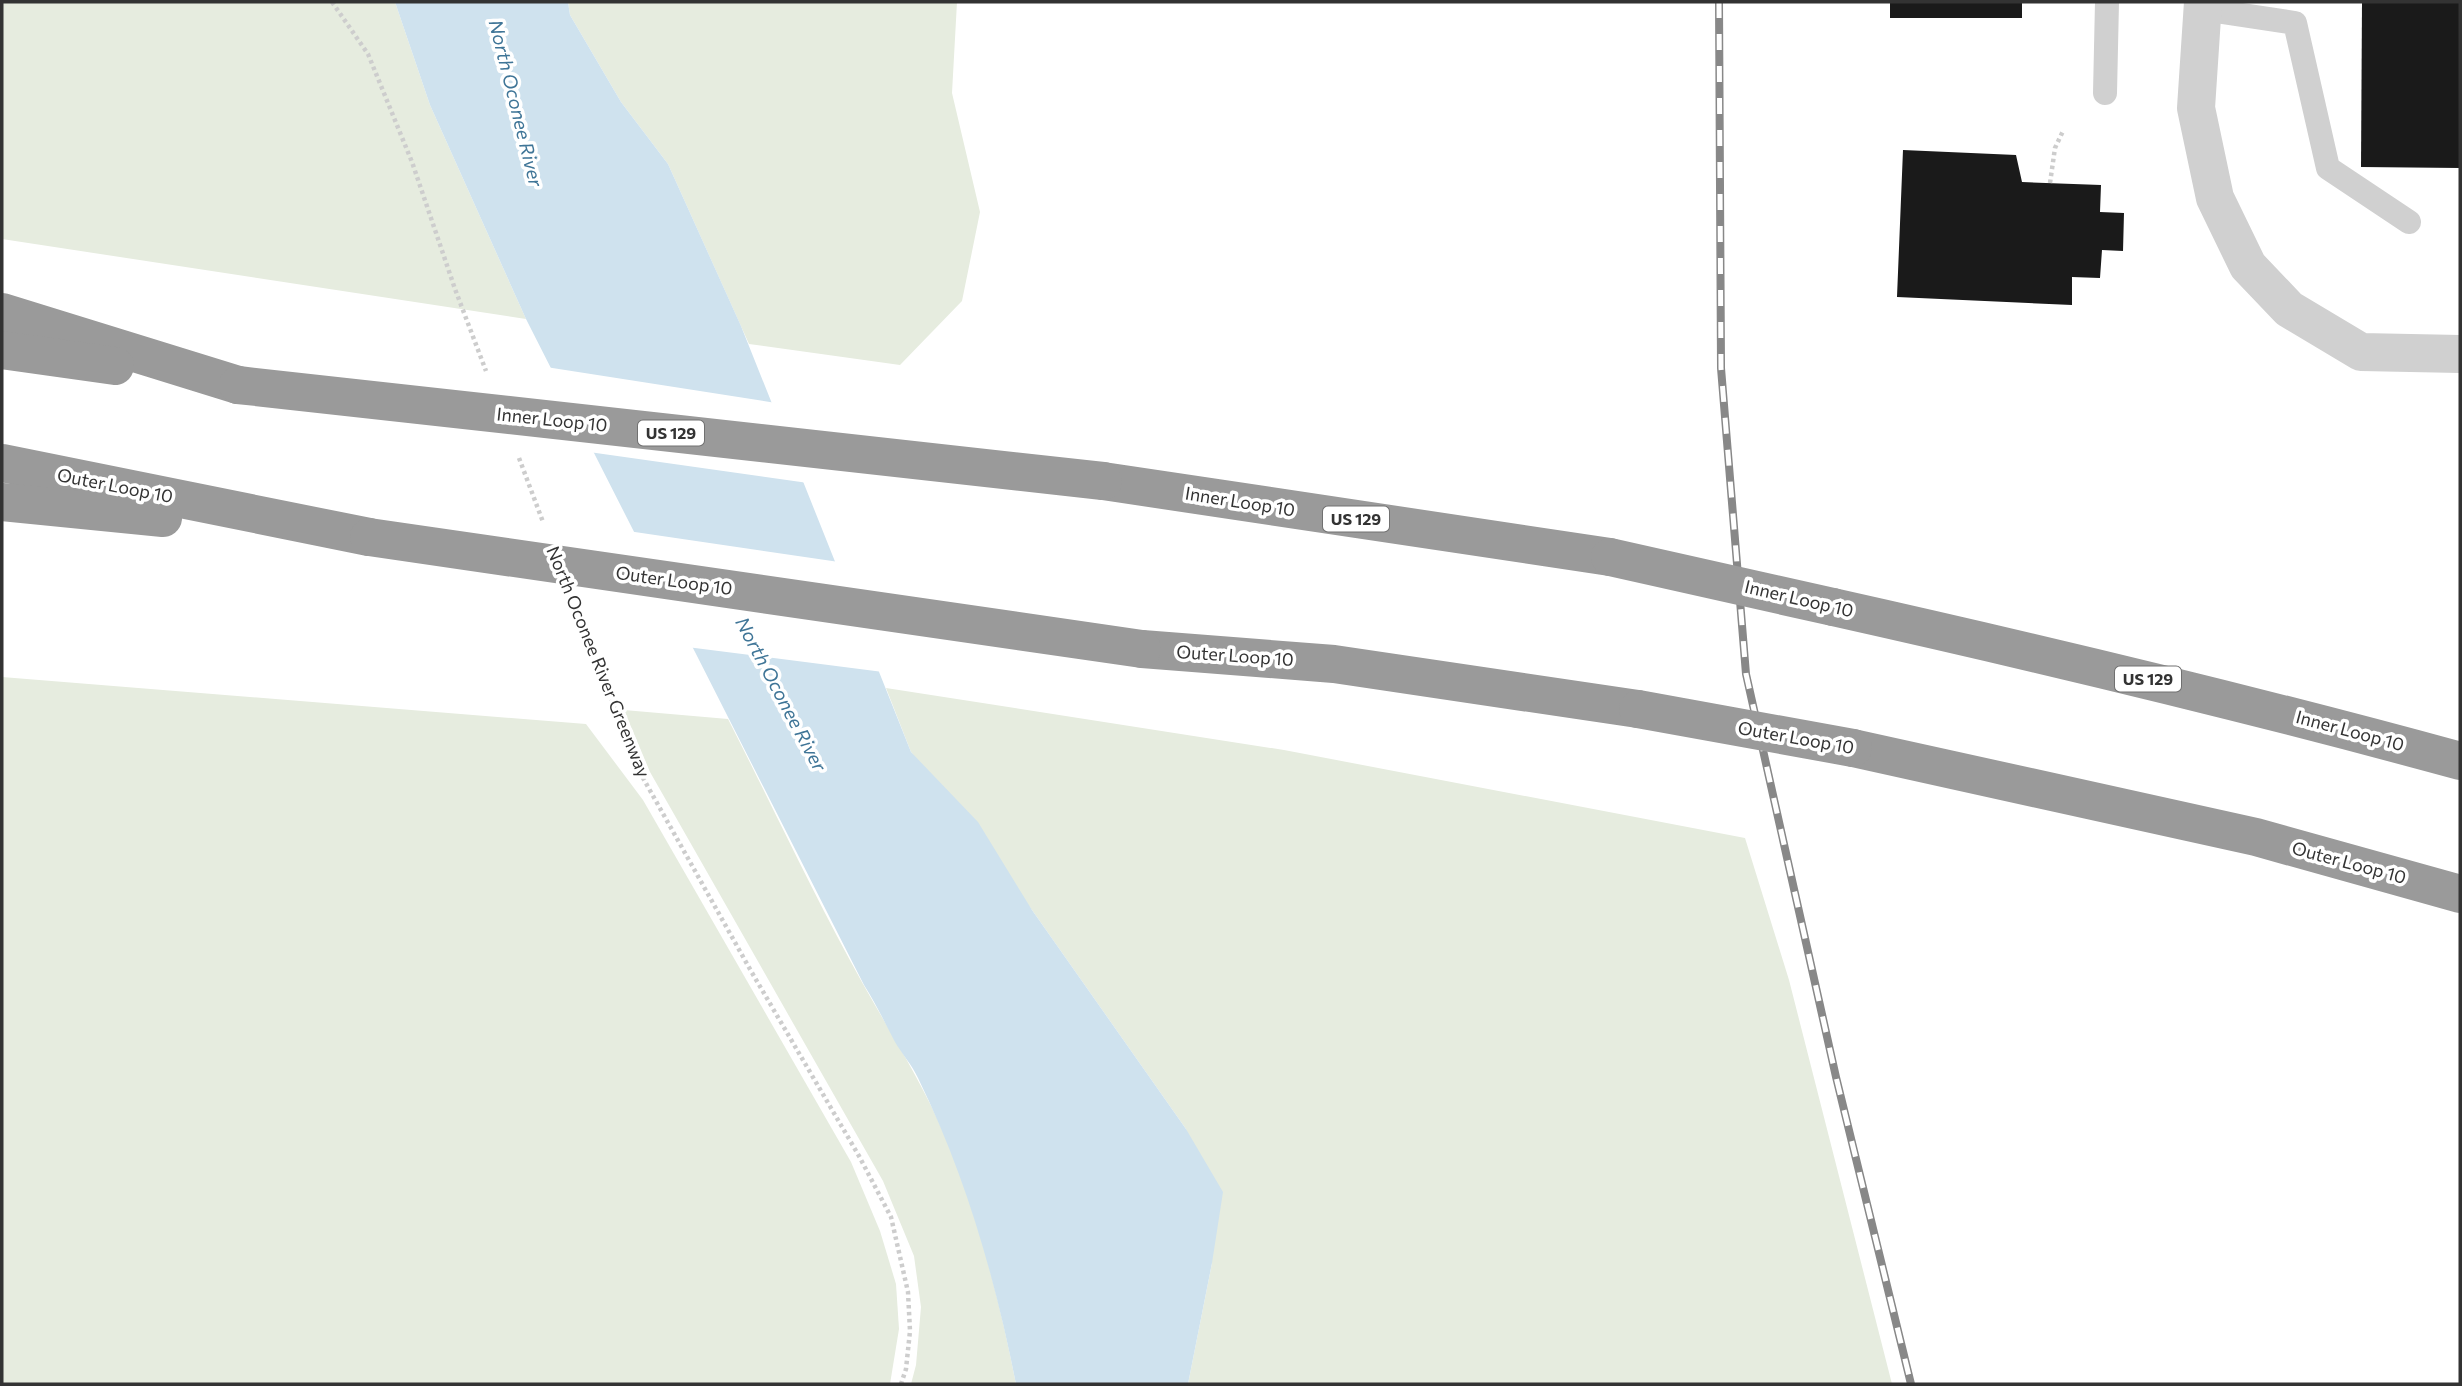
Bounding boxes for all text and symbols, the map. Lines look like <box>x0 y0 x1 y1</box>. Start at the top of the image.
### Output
water label: North Oconee River <box>485 17 549 190</box>
street label: Inner Loop 10 <box>496 402 609 436</box>
road number: US 129 <box>638 420 704 446</box>
street label: Outer Loop 10 <box>55 463 175 507</box>
street label: Inner Loop 10 <box>1184 481 1297 521</box>
road number: US 129 <box>1323 506 1389 532</box>
street label: North Oconee River Greenway <box>542 543 655 780</box>
street label: Outer Loop 10 <box>614 561 734 599</box>
street label: Inner Loop 10 <box>1743 575 1856 621</box>
water label: North Oconee River <box>731 613 832 776</box>
street label: Outer Loop 10 <box>1176 640 1294 670</box>
road number: US 129 <box>2115 666 2181 692</box>
street label: Inner Loop 10 <box>2294 705 2407 755</box>
street label: Outer Loop 10 <box>1736 716 1856 758</box>
street label: Outer Loop 10 <box>2290 836 2409 888</box>

